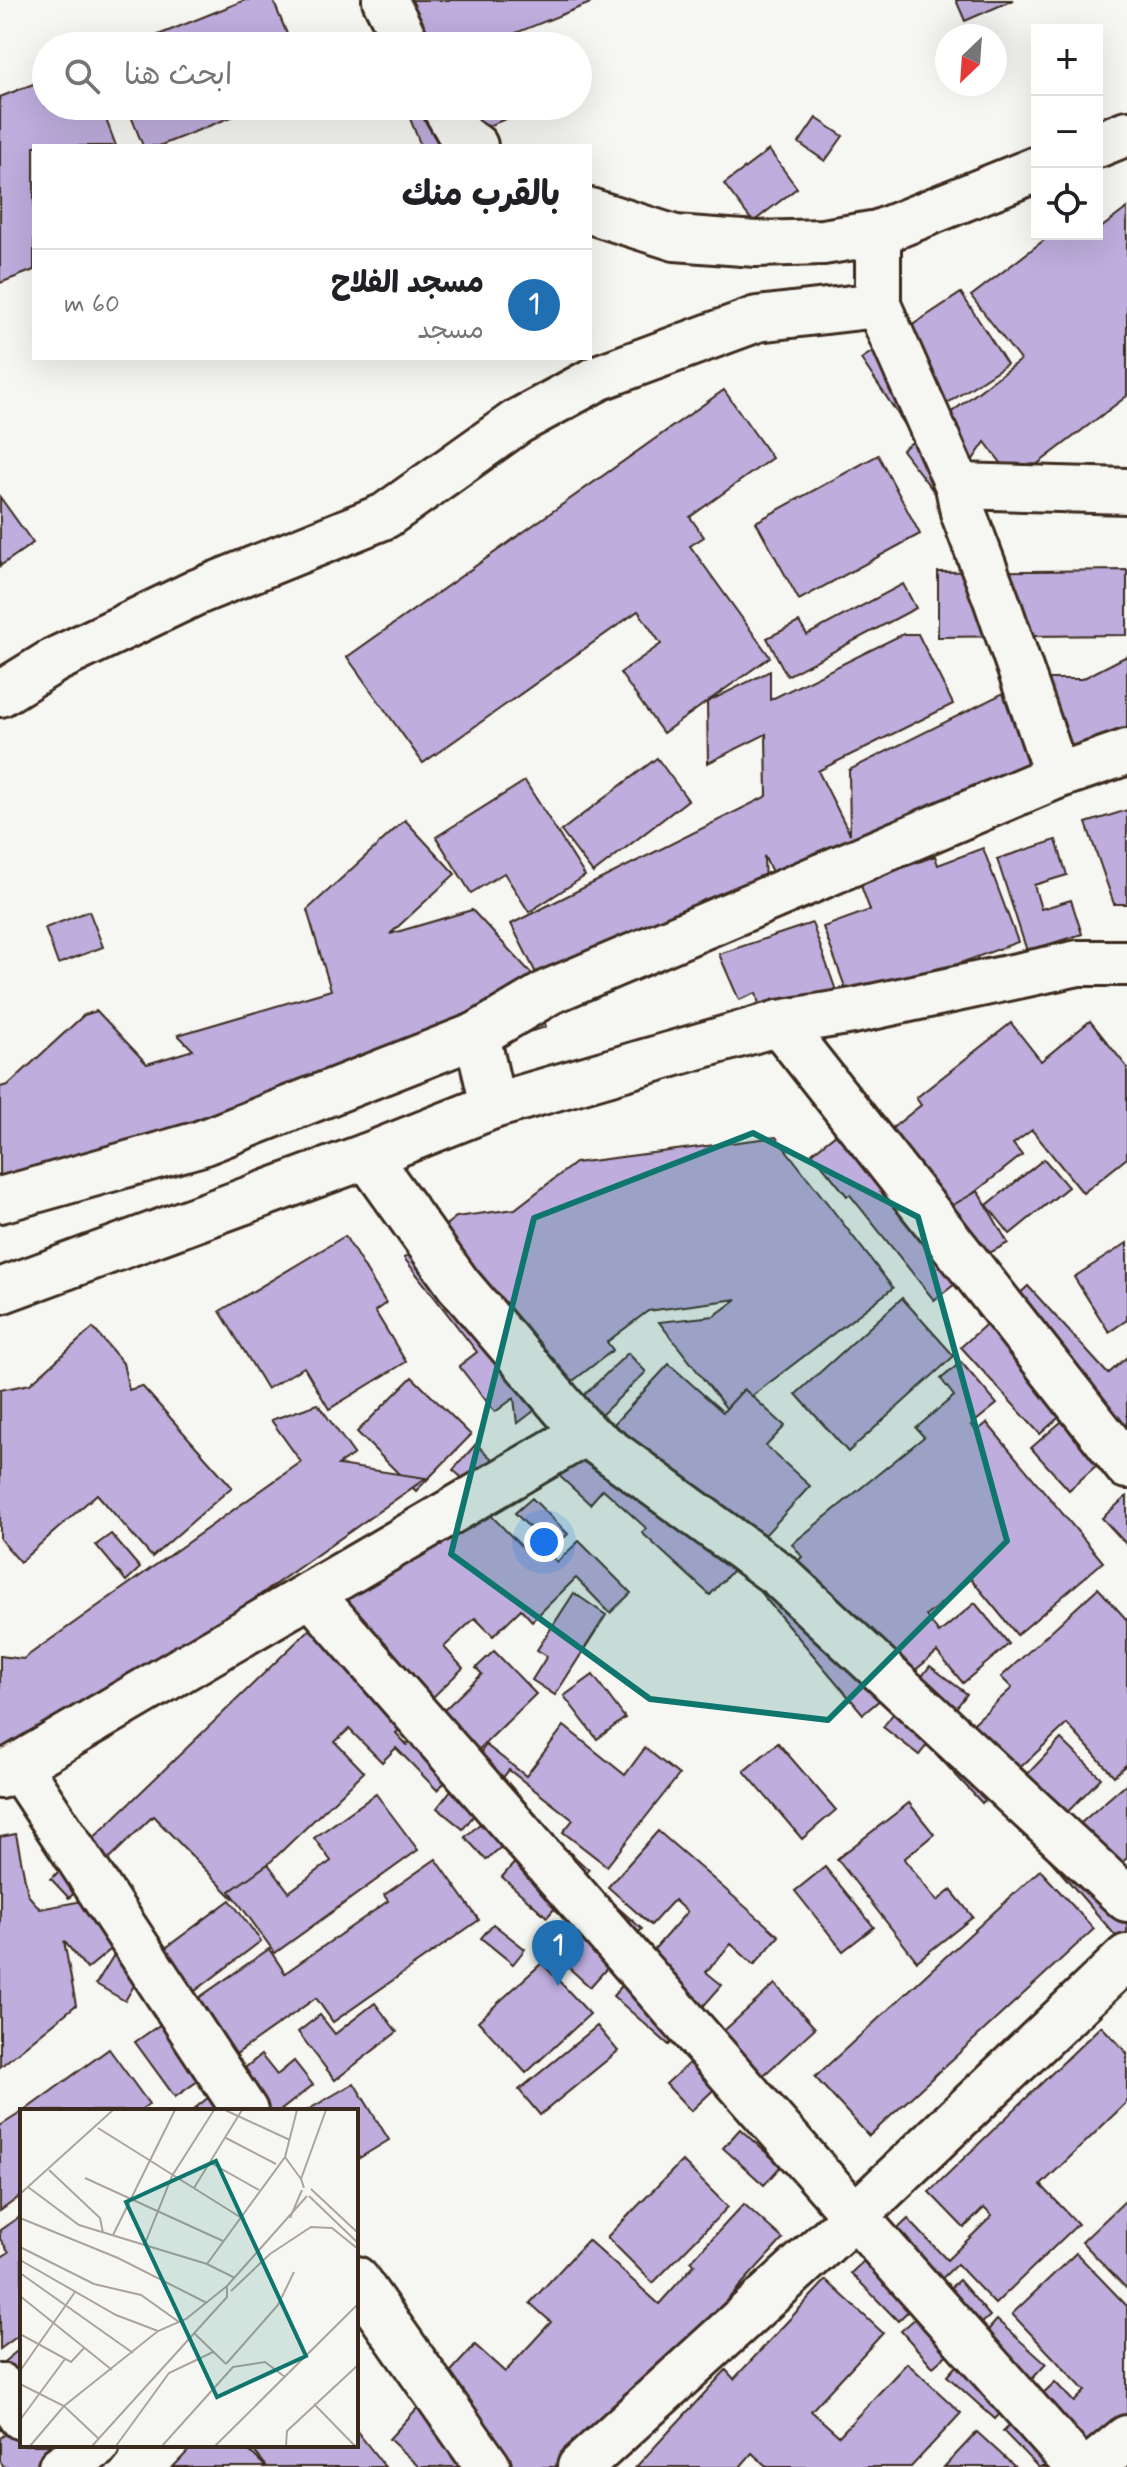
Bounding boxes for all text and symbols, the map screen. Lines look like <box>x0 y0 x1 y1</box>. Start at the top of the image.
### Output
north arrow <box>935 24 1007 96</box>
map controls <box>1031 24 1103 240</box>
button: + <box>1031 24 1103 96</box>
search box <box>32 32 592 120</box>
icon: search <box>60 54 104 98</box>
text: ابحث هنا <box>124 56 232 95</box>
button: − <box>1031 96 1103 168</box>
button: locate <box>1031 168 1103 240</box>
text: بالقرب منك <box>402 173 560 218</box>
text: مسجد الفلاح <box>331 264 484 303</box>
text: 60 m <box>64 288 120 322</box>
text: 1 <box>528 288 540 322</box>
text: مسجد <box>417 314 484 348</box>
your location <box>524 1522 564 1562</box>
pin: 1 <box>532 1920 584 1986</box>
inset map <box>20 2109 358 2447</box>

